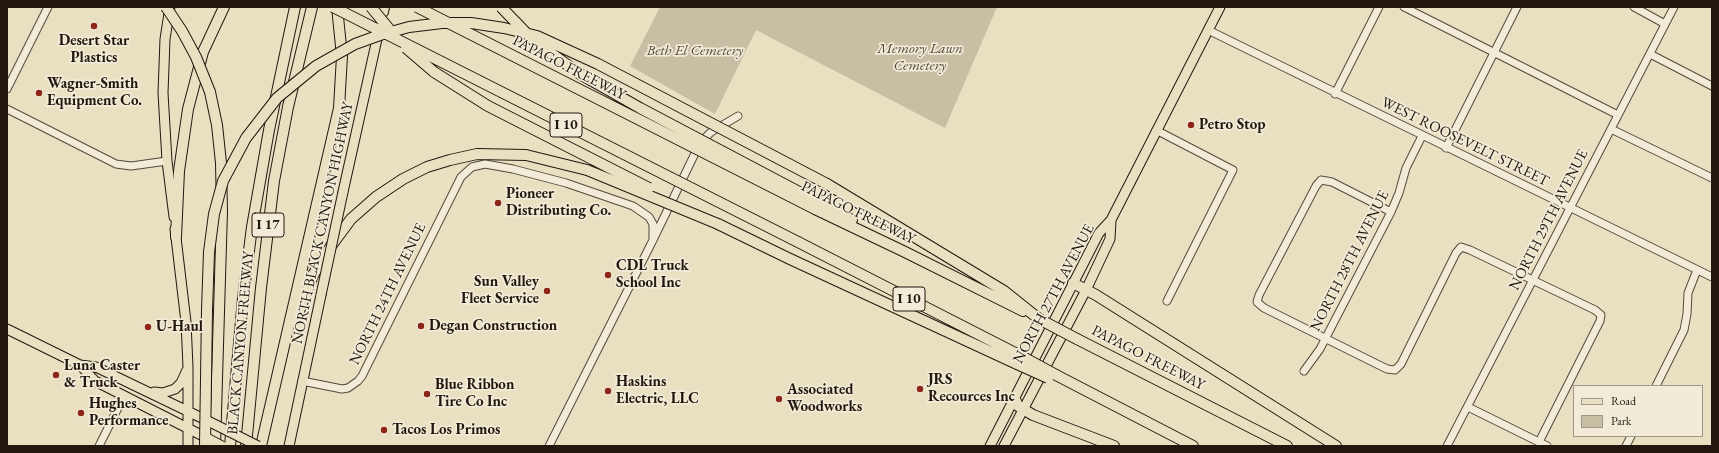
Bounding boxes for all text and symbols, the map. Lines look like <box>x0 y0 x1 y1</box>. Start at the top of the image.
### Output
marker: Desert Star Plastics <box>89 21 99 31</box>
place label: Desert Star Plastics <box>59 32 129 67</box>
street label: PAPAGO FREEWAY <box>509 32 629 104</box>
park label: Memory Lawn Cemetery <box>877 40 963 75</box>
park label: Beth El Cemetery <box>647 42 743 60</box>
place label: Wagner-Smith Equipment Co. <box>47 75 142 110</box>
marker: Wagner-Smith Equipment Co. <box>34 88 44 98</box>
street label: WEST ROOSEVELT STREET <box>1378 93 1552 191</box>
street label: NORTH BLACK CANYON HIGHWAY <box>289 100 357 346</box>
road number: I 10 <box>550 113 582 137</box>
place label: Petro Stop <box>1199 116 1266 134</box>
marker: Petro Stop <box>1186 120 1196 130</box>
street label: NORTH 29TH AVENUE <box>1506 147 1592 293</box>
street label: PAPAGO FREEWAY <box>798 178 918 248</box>
place label: Pioneer Distributing Co. <box>506 185 611 220</box>
street label: NORTH 28TH AVENUE <box>1307 188 1393 334</box>
marker: Pioneer Distributing Co. <box>493 198 503 208</box>
road number: I 17 <box>252 213 284 237</box>
street label: NORTH 24TH AVENUE <box>346 220 430 368</box>
street label: NORTH 27TH AVENUE <box>1010 221 1098 367</box>
street label: BLACK CANYON FREEWAY <box>224 251 258 435</box>
place label: CDL Truck School Inc <box>616 257 689 292</box>
marker: CDL Truck School Inc <box>603 270 613 280</box>
place label: Sun Valley Fleet Service <box>461 273 539 308</box>
marker: Sun Valley Fleet Service <box>542 286 552 296</box>
road number: I 10 <box>893 287 925 311</box>
place label: Degan Construction <box>429 317 557 335</box>
place label: U-Haul <box>156 318 203 336</box>
marker: Degan Construction <box>416 321 426 331</box>
marker: U-Haul <box>143 322 153 332</box>
street label: PAPAGO FREEWAY <box>1088 322 1208 394</box>
place label: Luna Caster & Truck <box>64 357 140 392</box>
marker: Luna Caster & Truck <box>51 370 61 380</box>
place label: JRS Recources Inc <box>928 371 1015 406</box>
place label: Haskins Electric, LLC <box>616 373 699 408</box>
place label: Blue Ribbon Tire Co Inc <box>435 376 514 411</box>
place label: Associated Woodworks <box>787 381 862 416</box>
marker: JRS Recources Inc <box>915 384 925 394</box>
legend <box>1573 385 1703 437</box>
marker: Haskins Electric, LLC <box>603 386 613 396</box>
marker: Blue Ribbon Tire Co Inc <box>422 389 432 399</box>
text: Road <box>1611 393 1636 409</box>
marker: Associated Woodworks <box>774 394 784 404</box>
place label: Hughes Performance <box>89 395 168 430</box>
marker: Hughes Performance <box>76 408 86 418</box>
text: Park <box>1611 413 1631 429</box>
place label: Tacos Los Primos <box>392 421 500 439</box>
marker: Tacos Los Primos <box>379 425 389 435</box>

